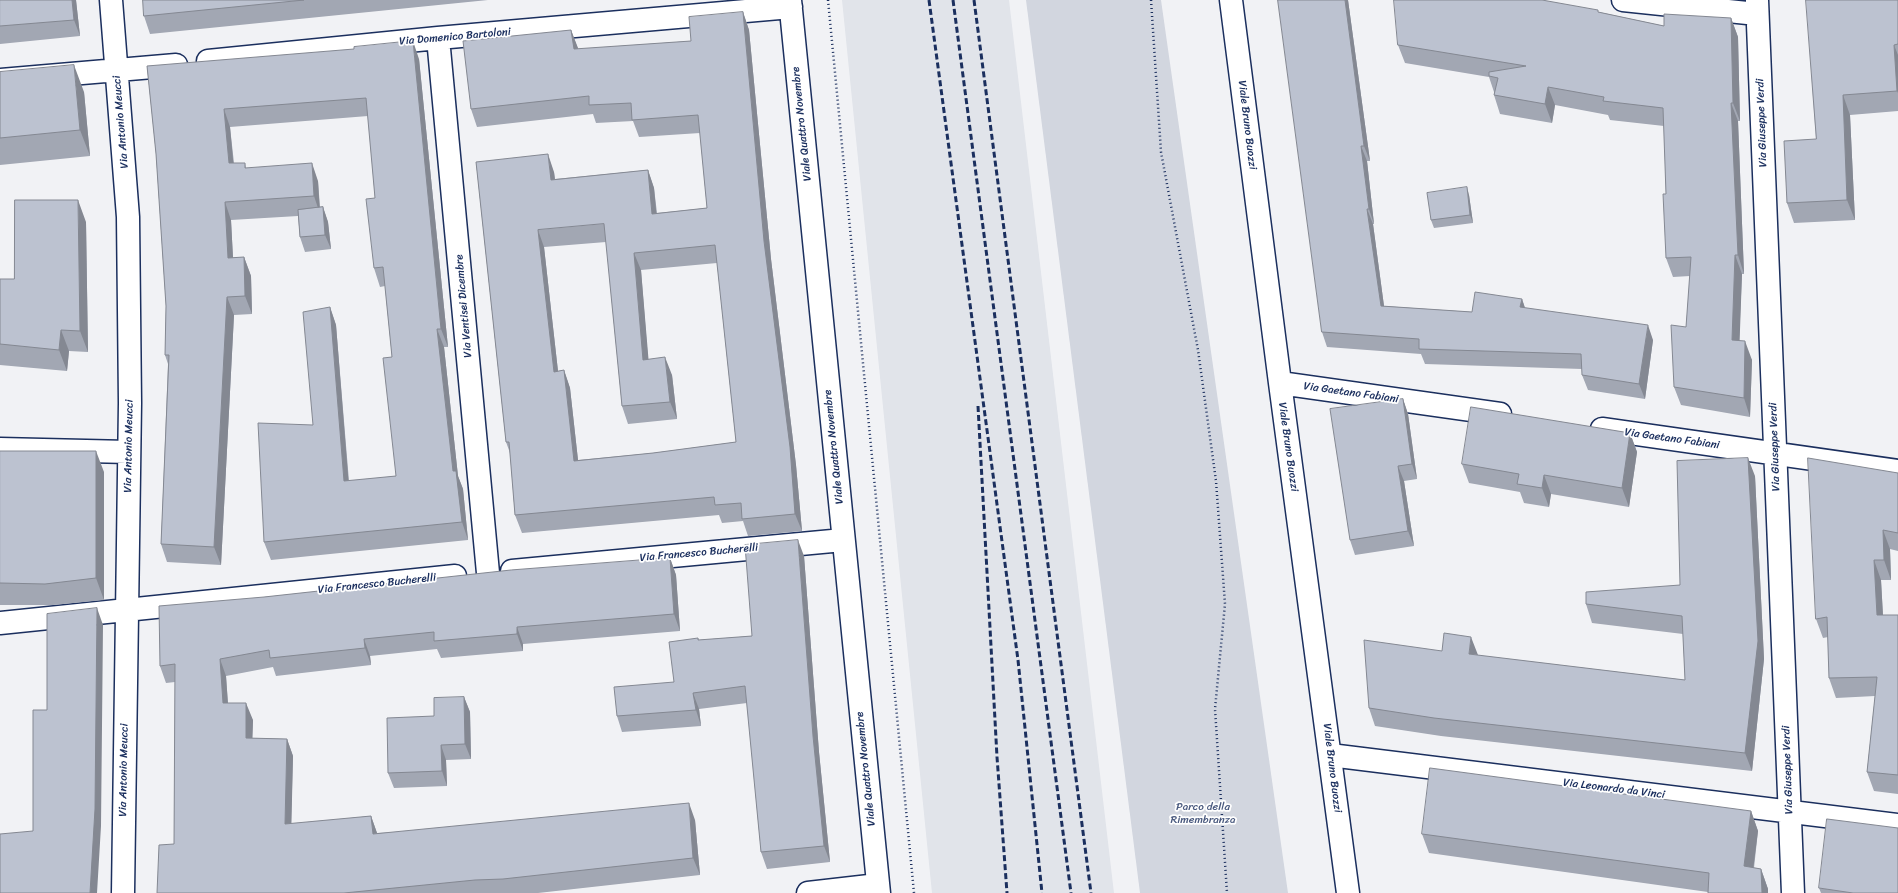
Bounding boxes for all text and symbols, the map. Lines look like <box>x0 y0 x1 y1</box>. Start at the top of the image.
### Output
street label: Via Domenico Bartoloni <box>399 26 511 48</box>
street label: Viale Quattro Novembre <box>789 66 815 182</box>
street label: Via Antonio Meucci <box>110 75 132 169</box>
street label: Via Giuseppe Verdi <box>1754 78 1770 168</box>
street label: Viale Bruno Buozzi <box>1235 80 1259 170</box>
street label: Via Ventisei Dicembre <box>453 254 475 358</box>
street label: Via Gaetano Fabiani <box>1303 380 1399 406</box>
street label: Viale Quattro Novembre <box>821 389 847 505</box>
street label: Via Antonio Meucci <box>122 399 136 493</box>
street label: Viale Bruno Buozzi <box>1275 402 1301 492</box>
street label: Via Giuseppe Verdi <box>1767 402 1783 492</box>
street label: Via Gaetano Fabiani <box>1624 426 1720 452</box>
street label: Via Francesco Bucherelli <box>639 541 759 565</box>
street label: Via Francesco Bucherelli <box>317 571 437 597</box>
street label: Viale Quattro Novembre <box>853 711 879 827</box>
street label: Via Antonio Meucci <box>117 723 131 817</box>
street label: Viale Bruno Buozzi <box>1320 723 1344 813</box>
street label: Via Giuseppe Verdi <box>1780 725 1796 815</box>
street label: Via Leonardo da Vinci <box>1562 776 1666 802</box>
park label: Parco della Rimembranza <box>1171 800 1235 826</box>

